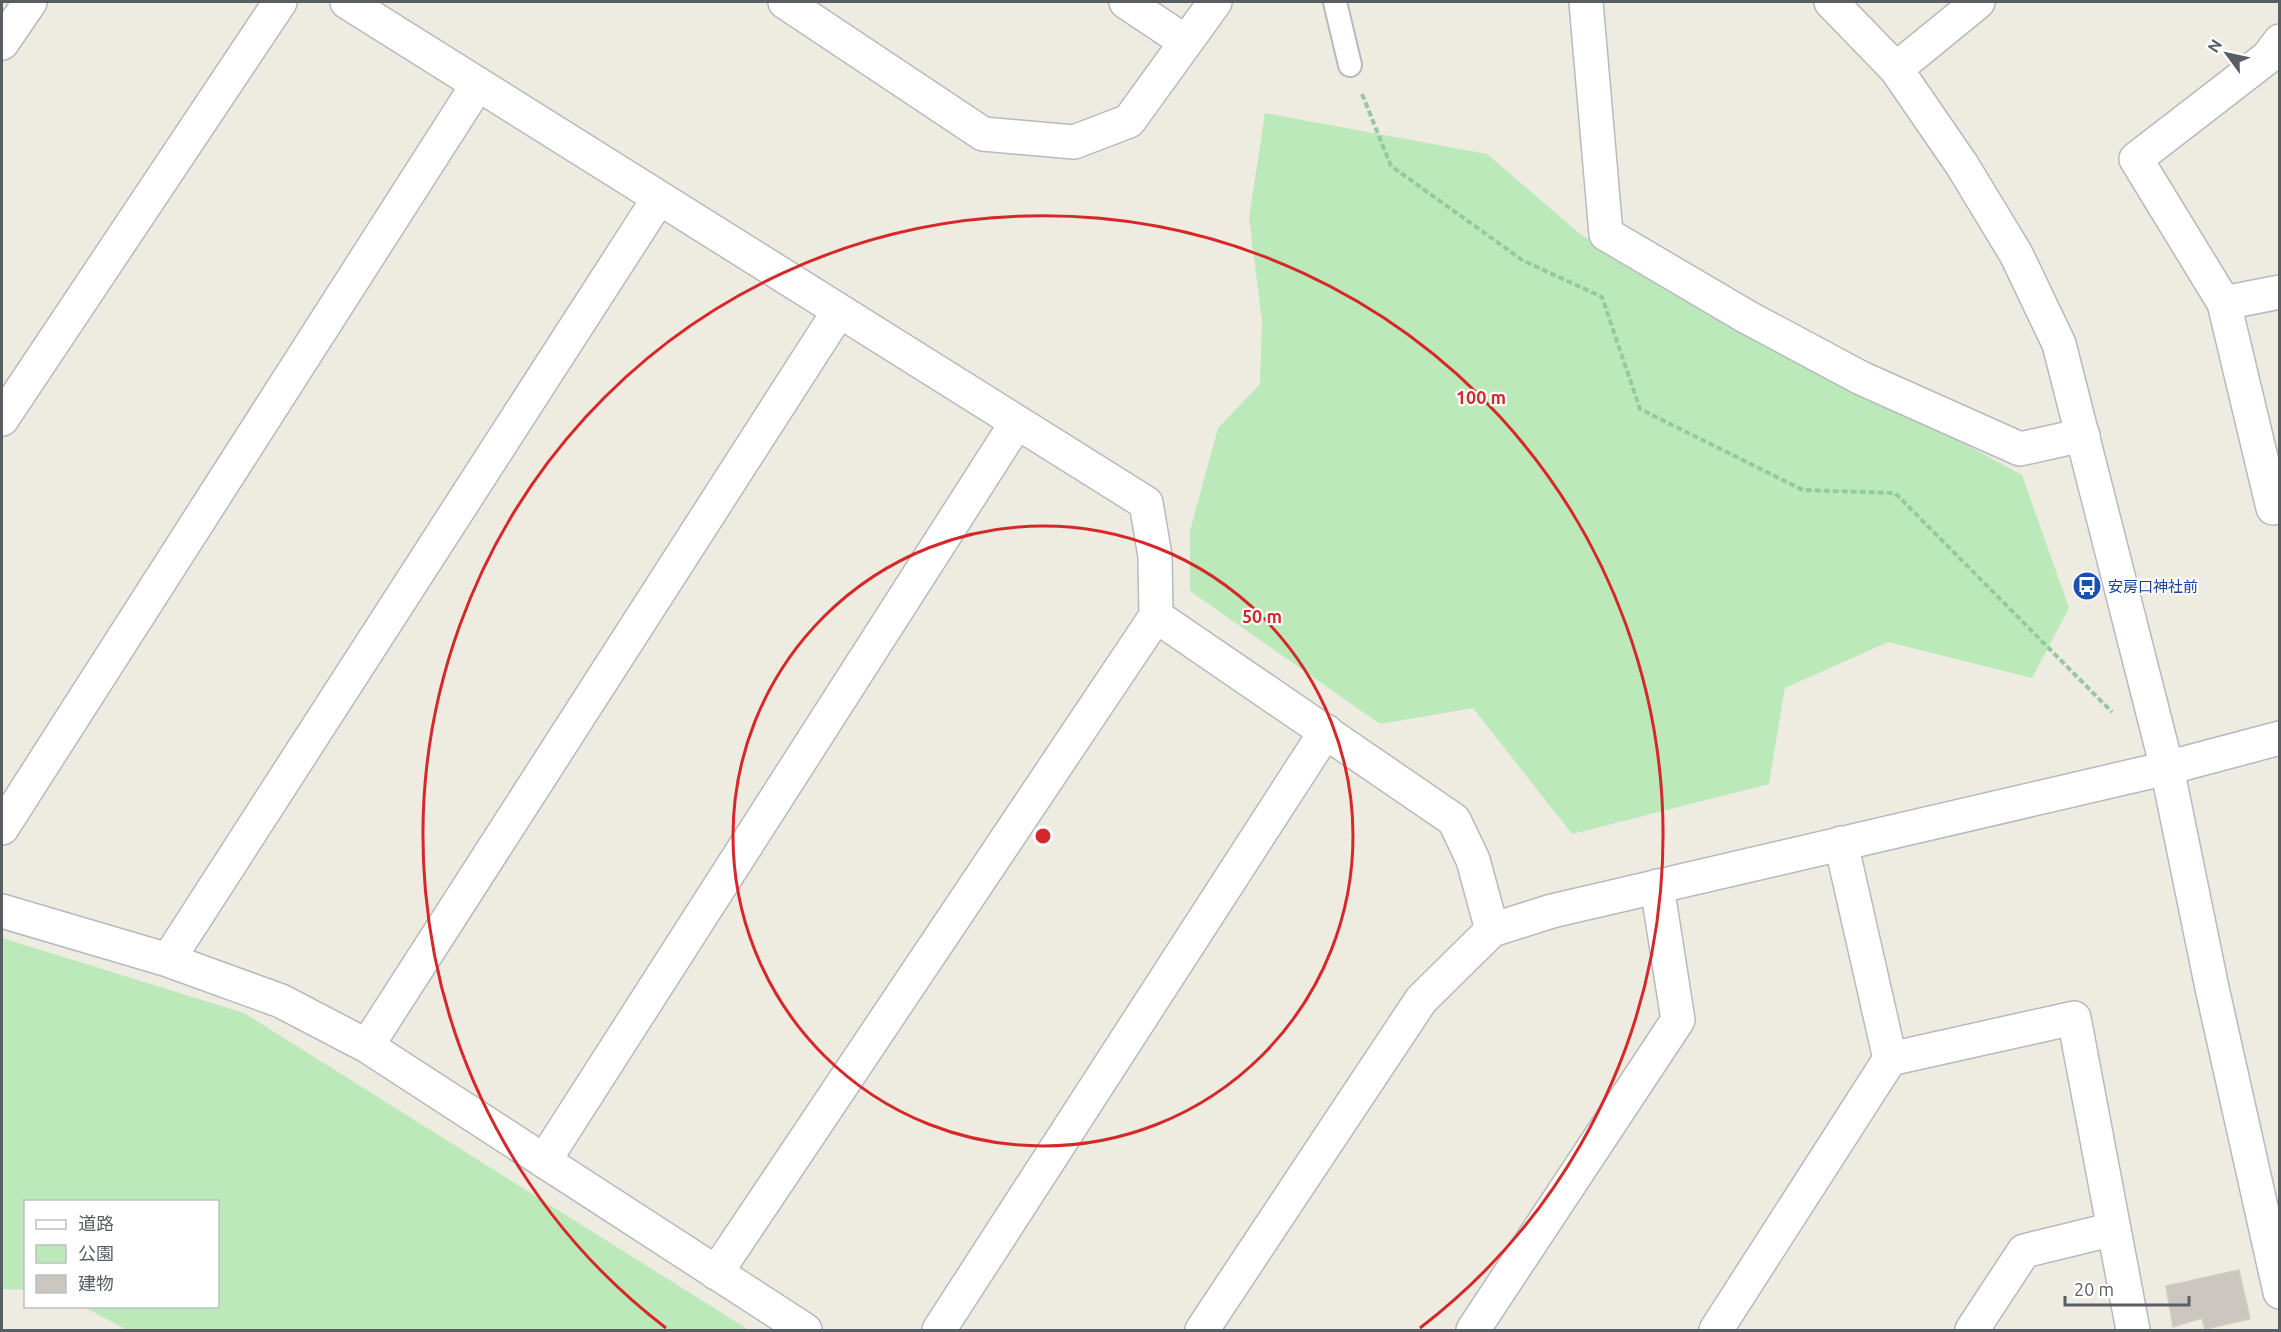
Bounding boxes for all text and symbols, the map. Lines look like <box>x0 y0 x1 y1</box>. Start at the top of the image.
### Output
north arrow <box>2197 24 2257 84</box>
text: N <box>2204 36 2225 56</box>
text: 100 m <box>1456 387 1506 407</box>
bus stop icon: 安房口神社前 <box>2071 570 2103 602</box>
place label: 安房口神社前 <box>2108 578 2198 595</box>
text: 50 m <box>1242 606 1282 626</box>
centre of rings <box>1033 826 1053 846</box>
legend <box>24 1200 219 1308</box>
text: 道路 <box>78 1213 114 1233</box>
text: 公園 <box>78 1243 114 1263</box>
scale bar <box>2065 1269 2190 1307</box>
text: 建物 <box>78 1273 114 1293</box>
text: 20 m <box>2074 1279 2114 1299</box>

